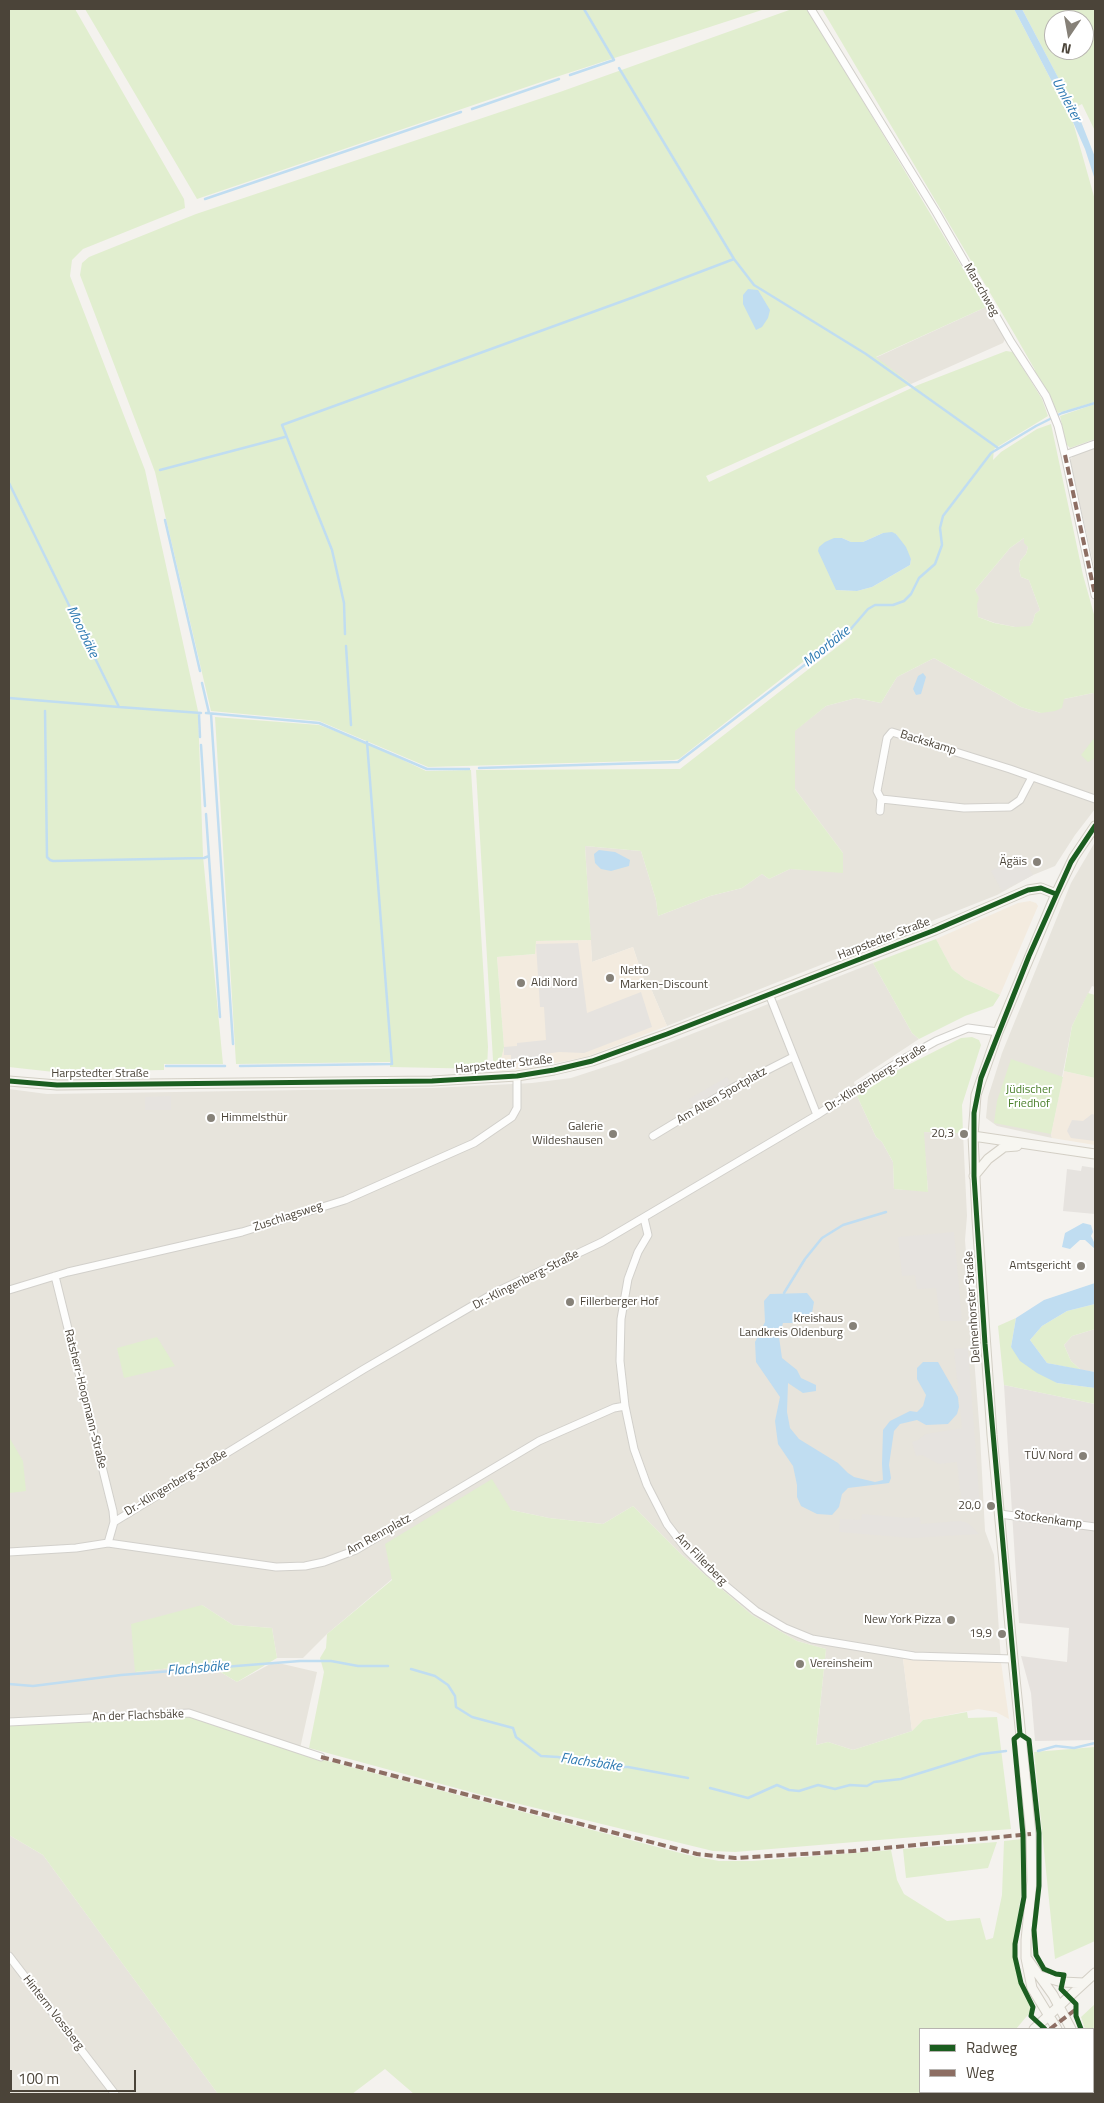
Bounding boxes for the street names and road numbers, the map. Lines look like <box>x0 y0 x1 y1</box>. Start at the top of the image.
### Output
street label: Marschweg <box>960 261 1002 319</box>
street label: Backskamp <box>898 728 958 758</box>
street label: Harpstedter Straße <box>836 915 932 963</box>
street label: Dr.-Klingenberg-Straße <box>823 1041 929 1115</box>
street label: Harpstedter Straße <box>455 1053 553 1077</box>
street label: Am Alten Sportplatz <box>674 1064 770 1128</box>
street label: Harpstedter Straße <box>51 1067 149 1081</box>
street label: Zuschlagsweg <box>252 1199 324 1235</box>
street label: Dr.-Klingenberg-Straße <box>471 1247 581 1313</box>
street label: Delmenhorster Straße <box>962 1250 984 1364</box>
street label: Ratsherr-Hoopmann-Straße <box>61 1328 109 1470</box>
street label: Dr.-Klingenberg-Straße <box>122 1447 230 1519</box>
street label: Stockenkamp <box>1013 1508 1083 1532</box>
street label: Am Rennplatz <box>345 1512 413 1558</box>
street label: Am Fillerberg <box>672 1531 730 1589</box>
street label: An der Flachsbäke <box>92 1707 184 1725</box>
street label: Hinterm Vossberg <box>19 1973 87 2053</box>

